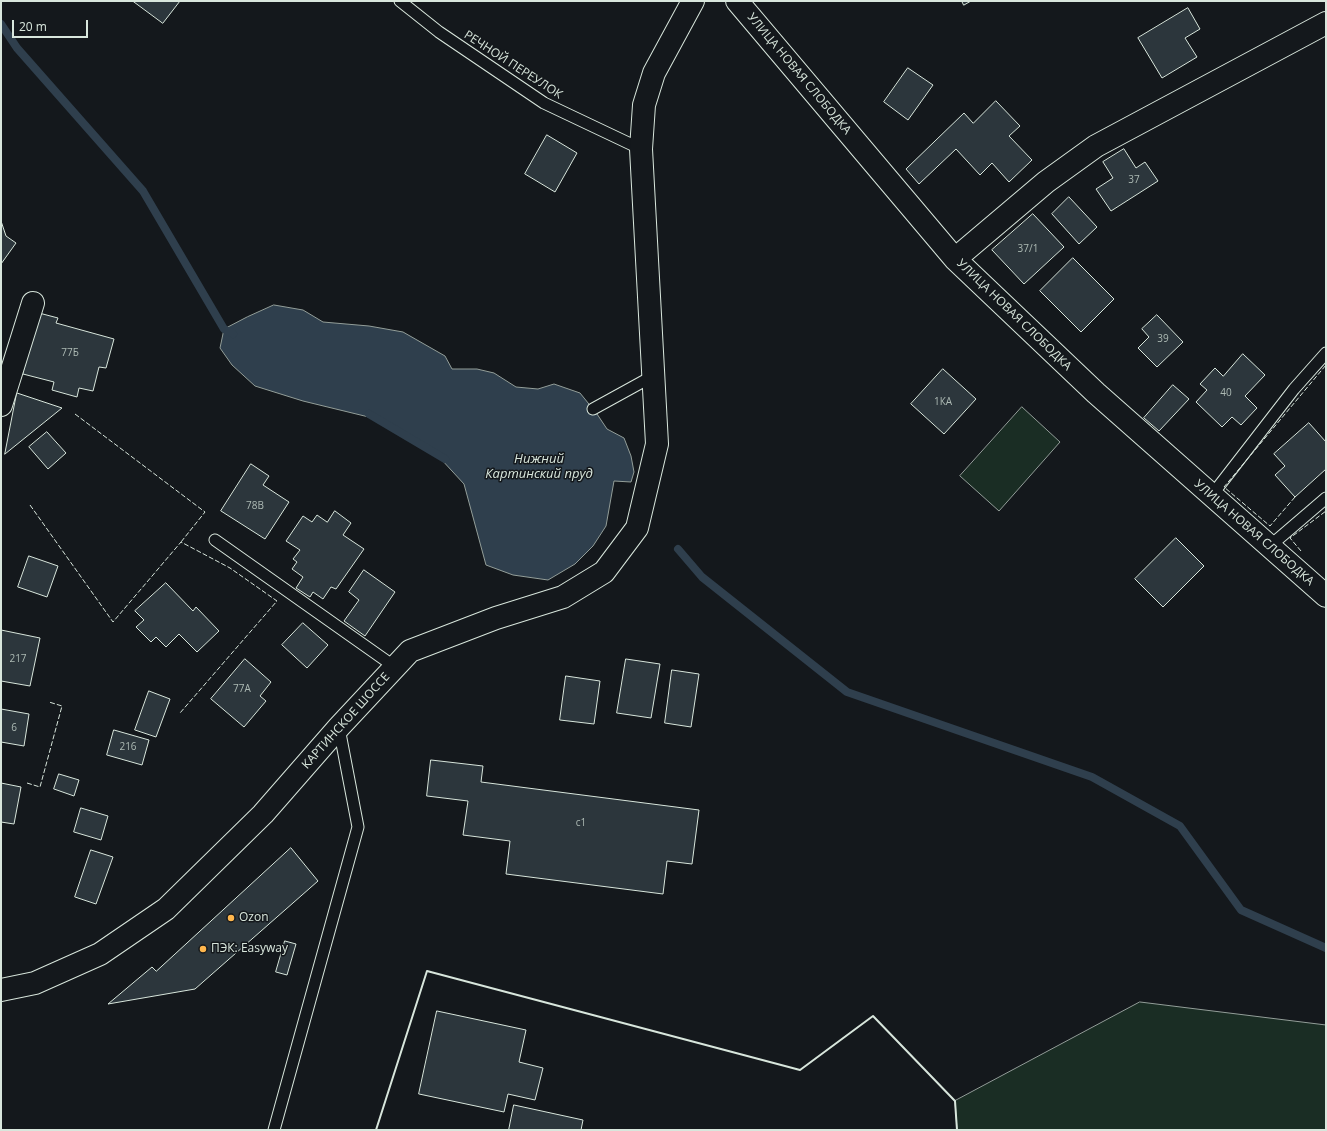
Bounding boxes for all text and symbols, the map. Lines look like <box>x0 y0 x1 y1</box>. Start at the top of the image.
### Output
street label: УЛИЦА НОВАЯ СЛОБОДКА <box>744 10 854 138</box>
scale bar <box>14 12 90 38</box>
text: 20 m <box>19 18 47 35</box>
street label: РЕЧНОЙ ПЕРЕУЛОК <box>461 28 565 102</box>
house number: 37 <box>1128 174 1140 186</box>
house number: 37/1 <box>1018 243 1038 255</box>
street label: УЛИЦА НОВАЯ СЛОБОДКА <box>954 256 1074 374</box>
house number: 39 <box>1157 333 1169 345</box>
house number: 77Б <box>61 347 79 359</box>
house number: 40 <box>1220 387 1232 399</box>
house number: 1КА <box>934 396 952 408</box>
water label: Нижний Картинский пруд <box>485 451 593 482</box>
street label: УЛИЦА НОВАЯ СЛОБОДКА <box>1191 477 1317 589</box>
house number: 78В <box>246 500 264 512</box>
house number: 217 <box>9 653 27 665</box>
street label: КАРТИНСКОЕ ШОССЕ <box>299 670 393 772</box>
house number: 77А <box>233 683 251 695</box>
house number: 6 <box>11 722 17 734</box>
house number: 216 <box>119 741 137 753</box>
house number: с1 <box>576 817 586 829</box>
place label: Ozon <box>239 911 269 925</box>
marker: Ozon <box>226 913 236 923</box>
place label: ПЭК: Easyway <box>211 942 288 956</box>
marker: ПЭК: Easyway <box>198 944 208 954</box>

